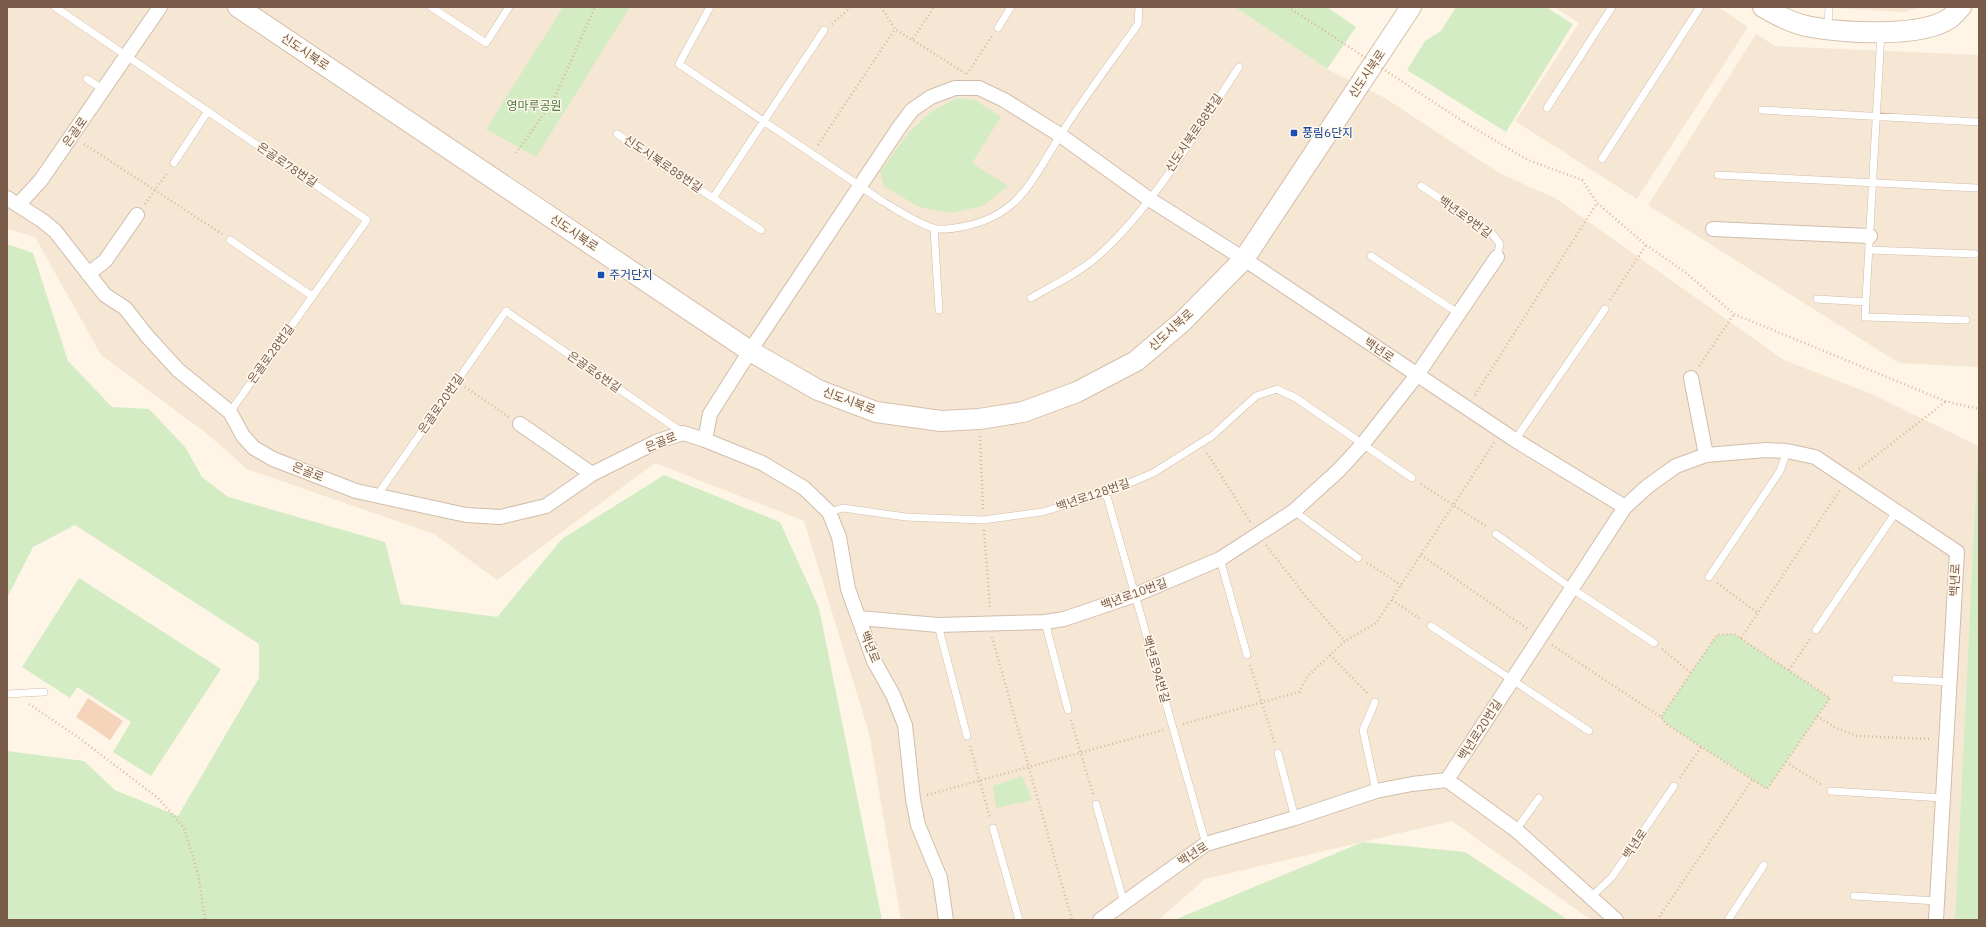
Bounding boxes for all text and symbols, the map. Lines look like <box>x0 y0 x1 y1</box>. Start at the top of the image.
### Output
street label: 신도시북로 <box>278 30 332 73</box>
street label: 신도시북로 <box>1345 47 1388 101</box>
street label: 신도시북로88번길 <box>1162 91 1225 175</box>
park label: 영마루공원 <box>506 98 562 113</box>
street label: 은골로 <box>59 114 90 150</box>
place label: 풍림6단지 <box>1302 125 1353 140</box>
marker: 풍림6단지 <box>1289 128 1299 138</box>
street label: 신도시북로88번길 <box>621 132 705 195</box>
street label: 은골로78번길 <box>254 139 320 190</box>
street label: 백년로9번길 <box>1436 192 1495 241</box>
street label: 신도시북로 <box>547 211 601 254</box>
place label: 주거단지 <box>609 267 653 282</box>
marker: 주거단지 <box>596 270 606 280</box>
street label: 신도시북로 <box>1145 306 1196 354</box>
street label: 은골로28번길 <box>244 321 297 386</box>
street label: 백년로 <box>1361 334 1397 365</box>
street label: 은골로6번길 <box>564 348 624 396</box>
street label: 은골로20번길 <box>414 371 467 437</box>
street label: 신도시북로 <box>821 384 878 417</box>
street label: 은골로 <box>643 428 679 455</box>
street label: 은골로 <box>290 458 326 485</box>
street label: 백년로128번길 <box>1054 475 1132 514</box>
street label: 백년로 <box>1946 563 1963 597</box>
street label: 백년로10번길 <box>1099 575 1169 612</box>
street label: 백년로 <box>858 629 883 665</box>
street label: 백년로94번길 <box>1140 633 1173 704</box>
street label: 백년로20번길 <box>1454 696 1505 763</box>
street label: 백년로 <box>1619 826 1650 862</box>
street label: 백년로 <box>1175 838 1211 869</box>

